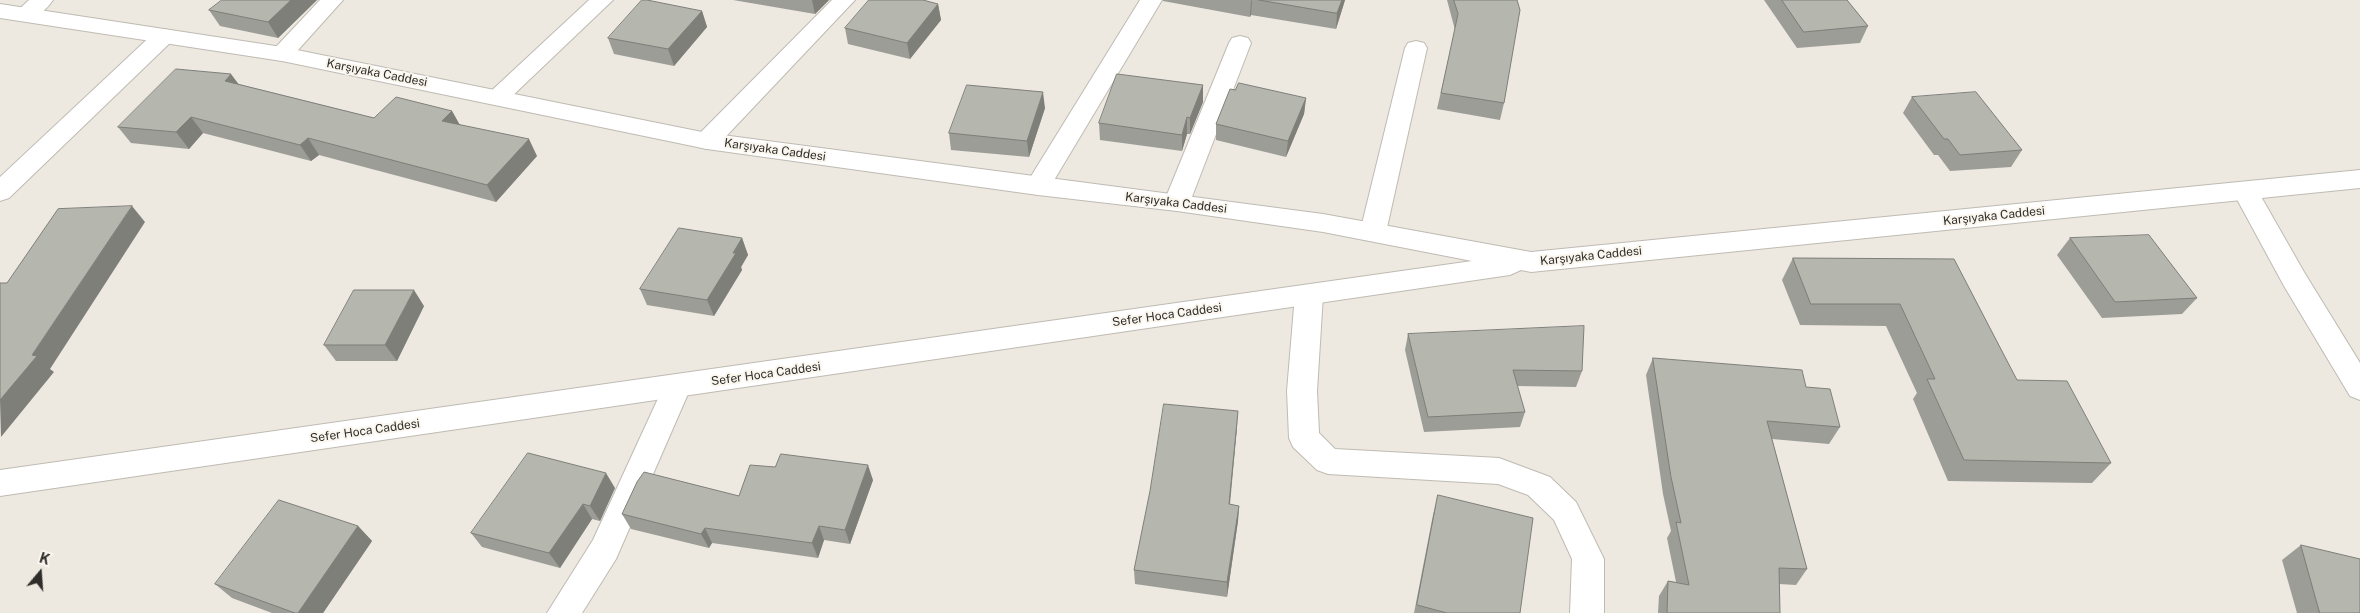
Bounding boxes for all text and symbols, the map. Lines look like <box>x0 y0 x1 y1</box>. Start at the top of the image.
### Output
street label: Karşıyaka Caddesi <box>325 56 429 90</box>
street label: Karşıyaka Caddesi <box>723 136 827 164</box>
street label: Karşıyaka Caddesi <box>1124 190 1228 216</box>
street label: Karşıyaka Caddesi <box>1942 203 2046 229</box>
street label: Karşıyaka Caddesi <box>1539 243 1643 269</box>
street label: Sefer Hoca Caddesi <box>1111 300 1223 330</box>
street label: Sefer Hoca Caddesi <box>710 359 822 389</box>
street label: Sefer Hoca Caddesi <box>309 416 421 446</box>
north arrow <box>15 548 65 598</box>
text: K <box>37 550 52 568</box>

